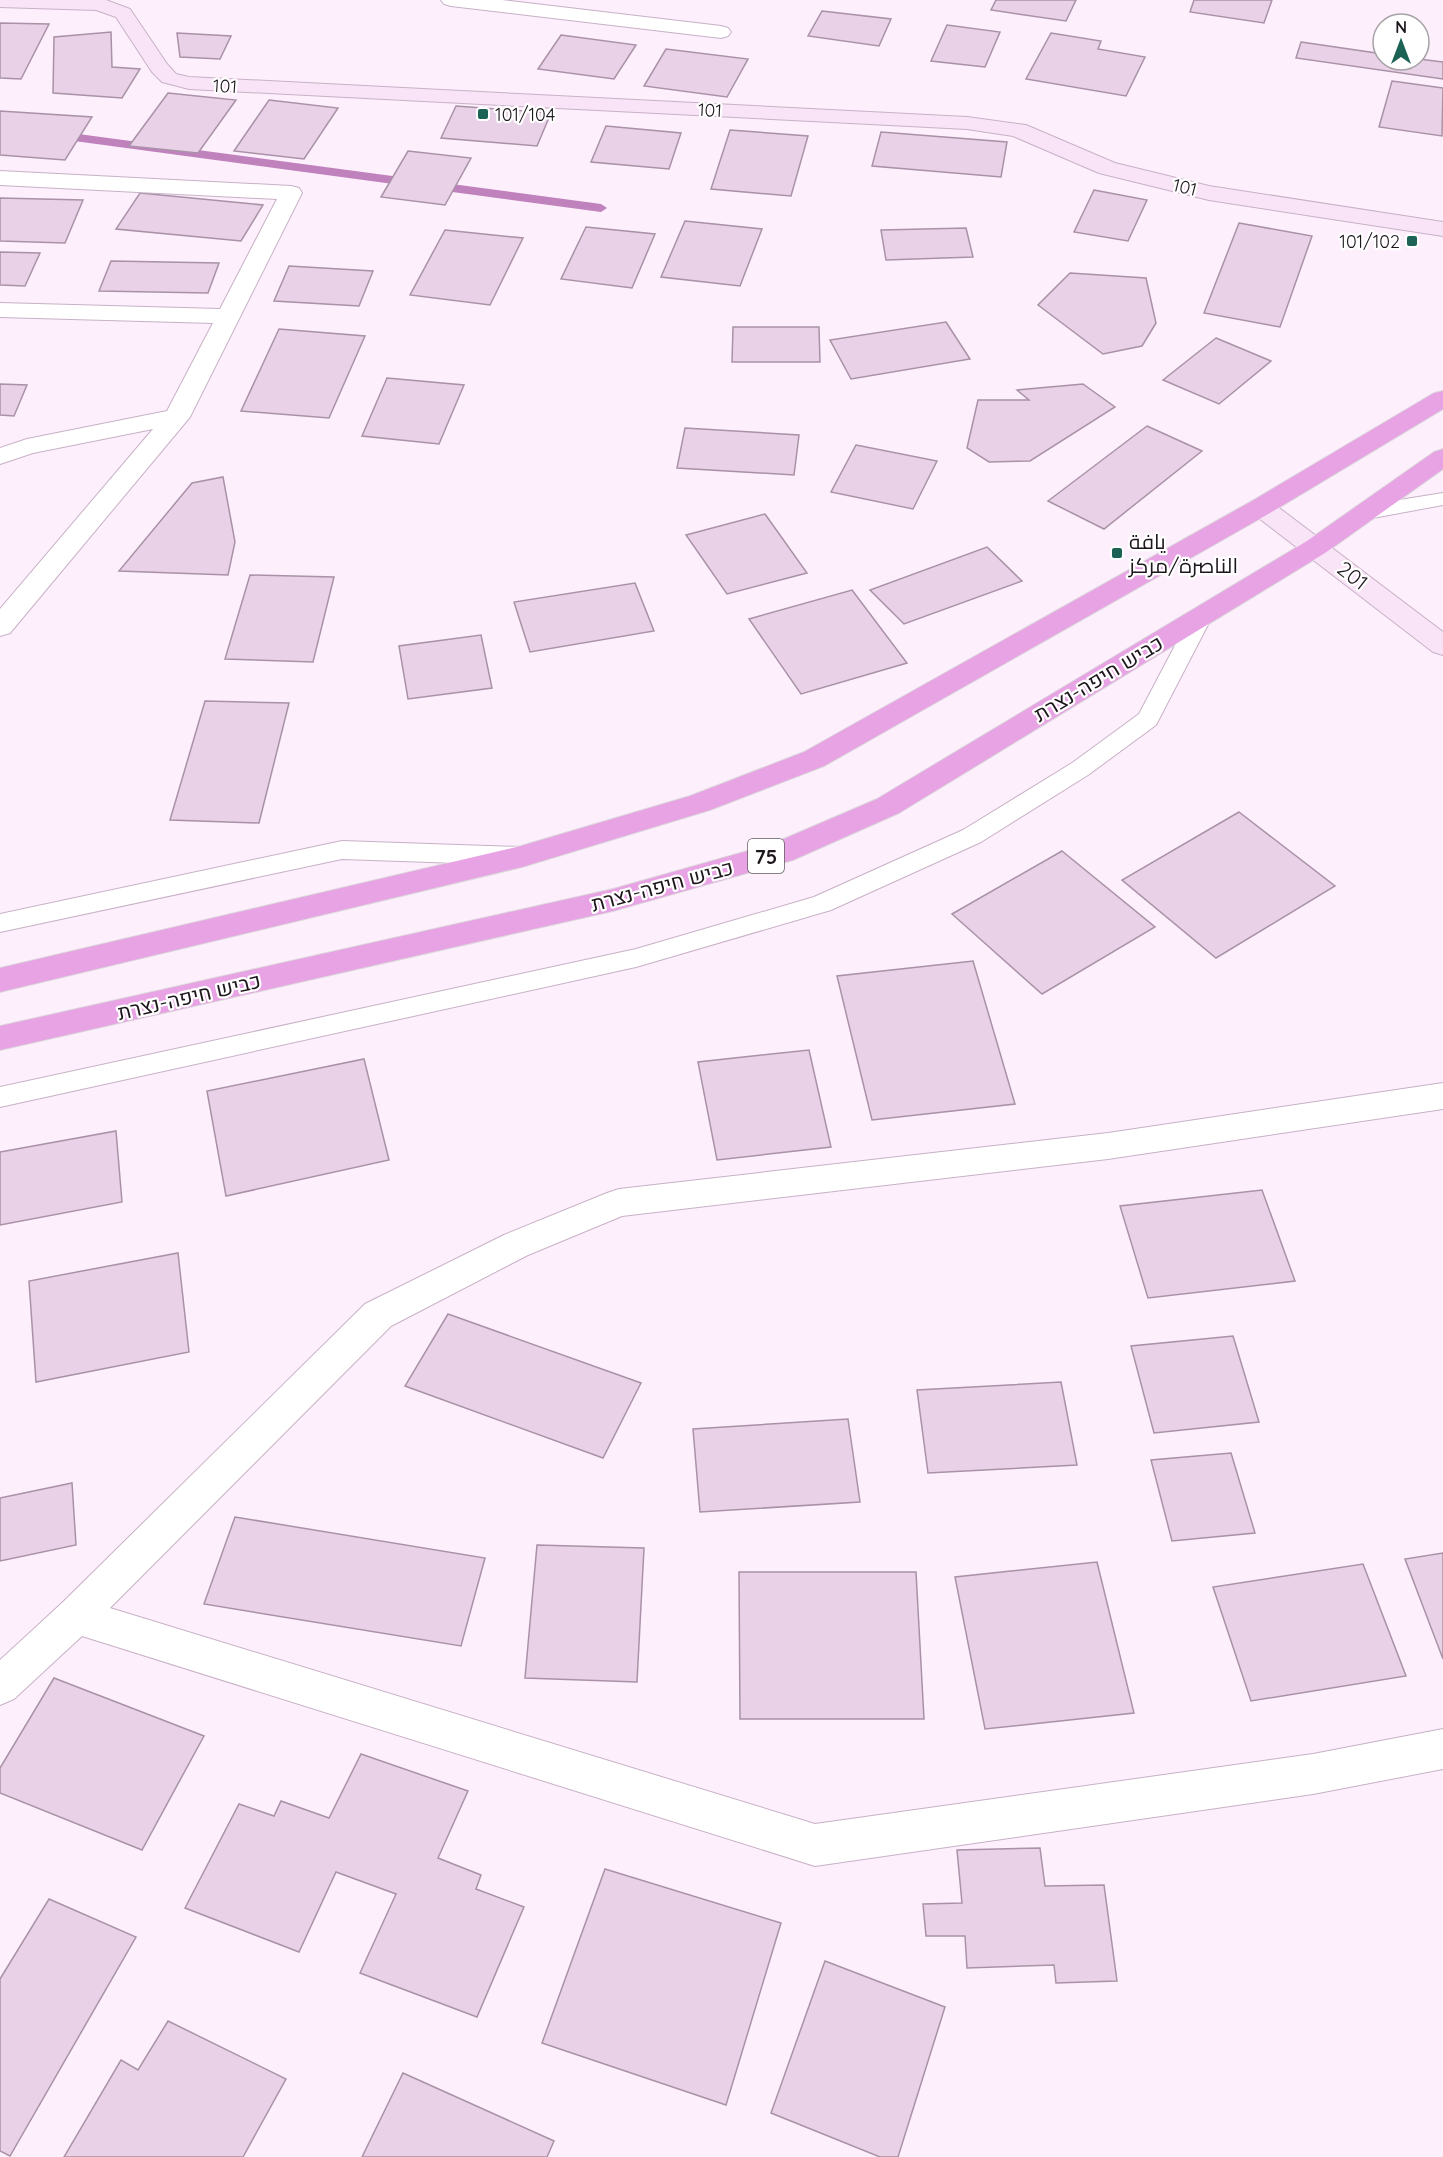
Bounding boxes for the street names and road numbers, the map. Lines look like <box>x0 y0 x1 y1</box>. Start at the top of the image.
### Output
street label: 101 <box>212 74 238 98</box>
street label: 101 <box>697 98 723 122</box>
street label: 101 <box>1171 173 1199 201</box>
street label: 201 <box>1332 555 1374 595</box>
street label: כביש חיפה-נצרת <box>1029 629 1167 727</box>
road number: 75 <box>748 839 784 873</box>
street label: כביש חיפה-נצרת <box>588 853 736 917</box>
street label: כביש חיפה-נצרת <box>115 967 263 1025</box>

